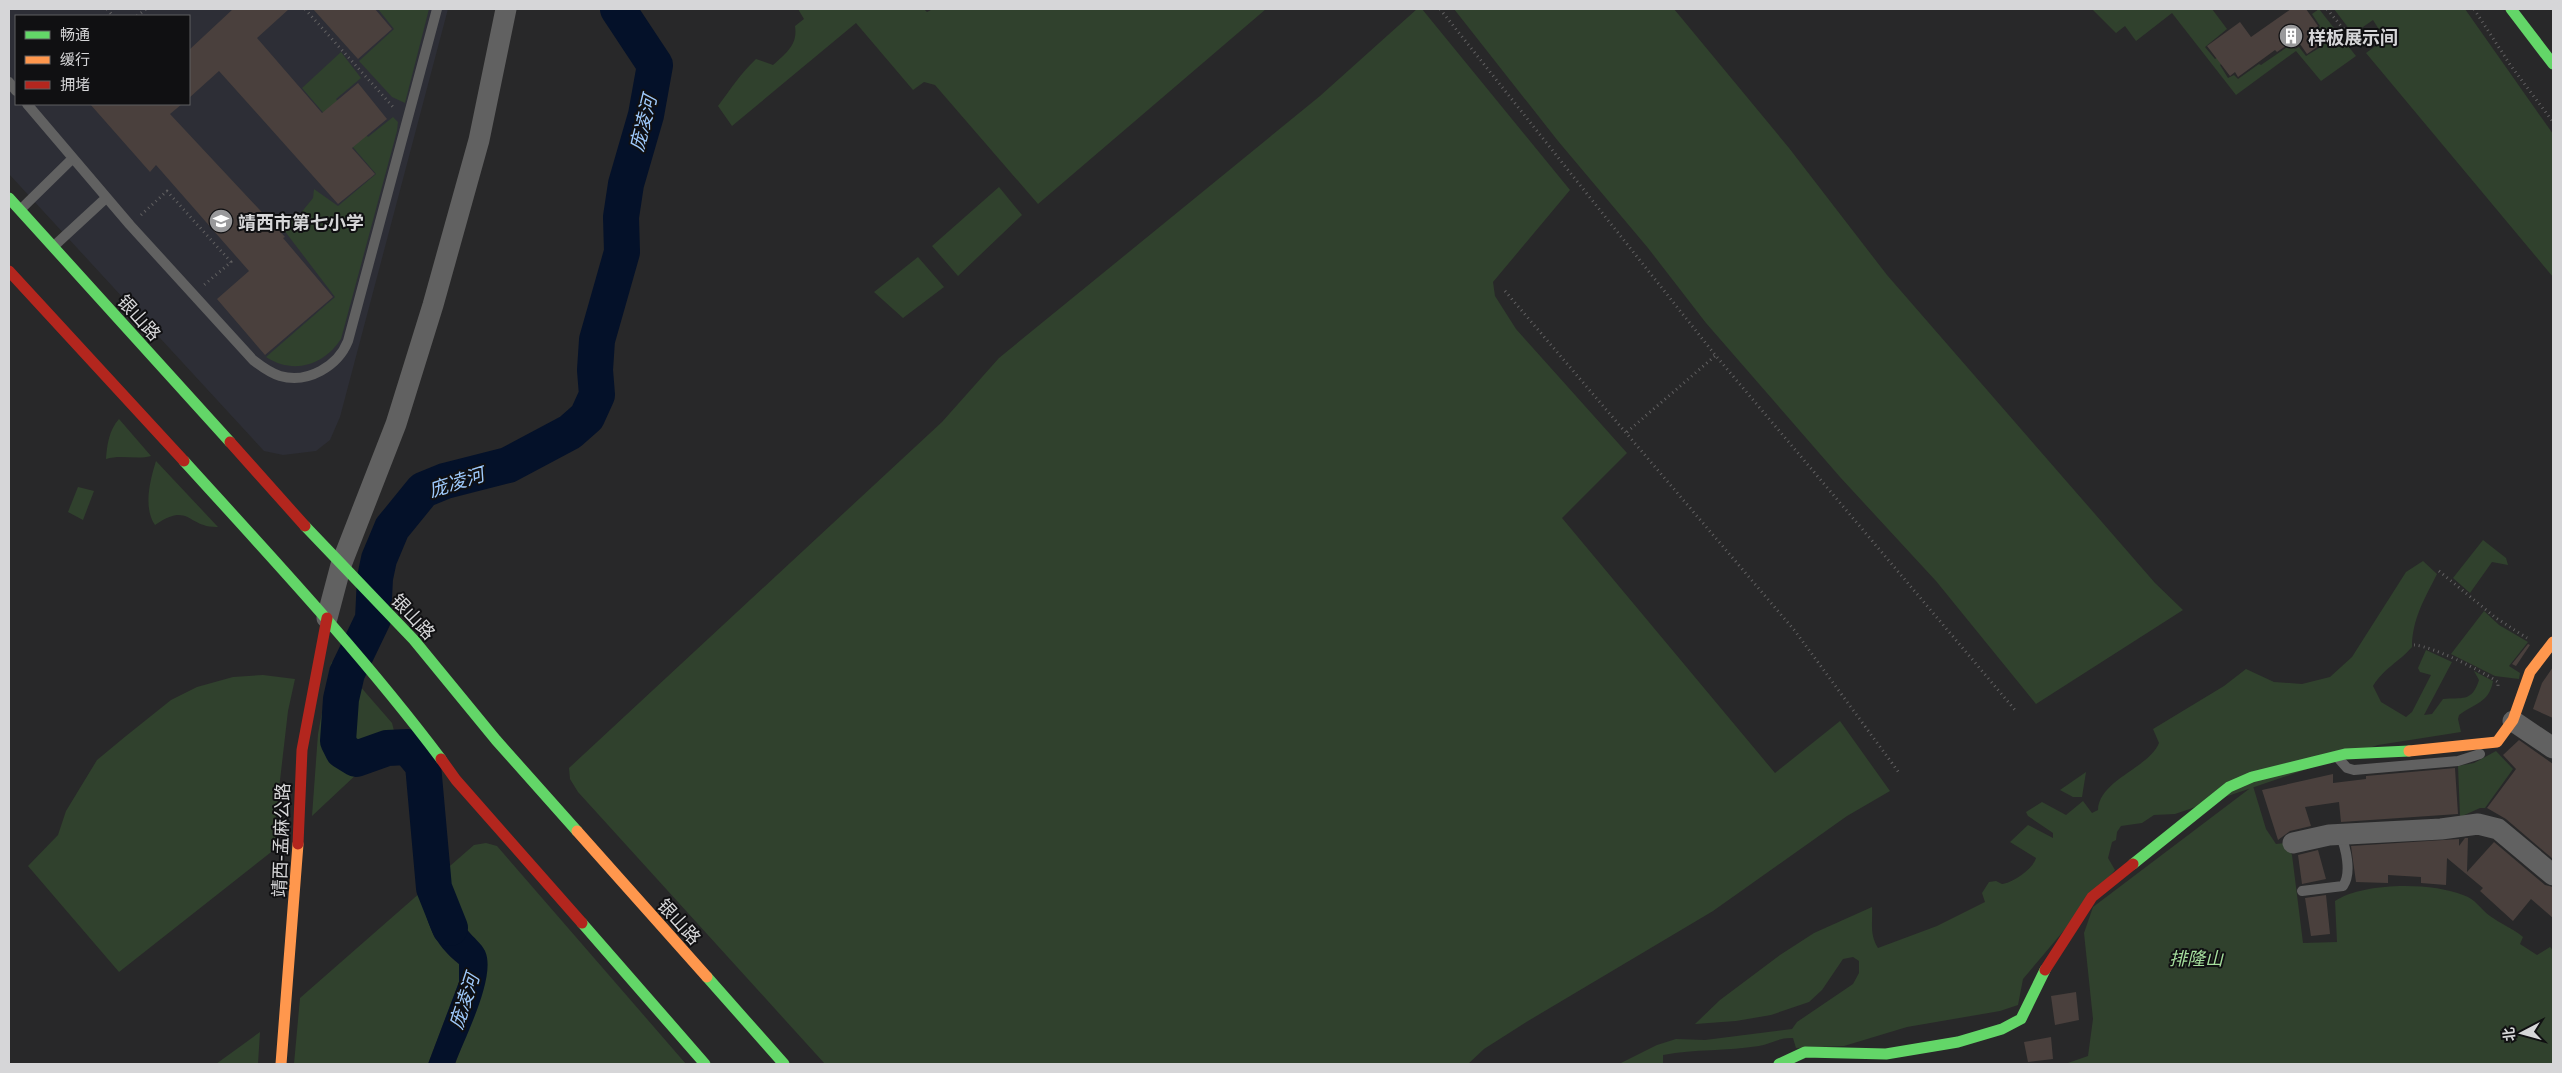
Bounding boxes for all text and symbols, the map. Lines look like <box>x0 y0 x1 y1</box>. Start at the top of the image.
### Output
legend <box>15 15 190 105</box>
text: 畅通 <box>60 22 90 45</box>
building icon: 样板展示间 <box>2278 23 2304 49</box>
place label: 样板展示间 <box>2308 23 2398 50</box>
text: 缓行 <box>60 47 90 70</box>
text: 拥堵 <box>60 72 90 95</box>
water label: 庞凌河 <box>622 88 663 154</box>
school or university icon: 靖西市第七小学 <box>208 208 234 234</box>
place label: 靖西市第七小学 <box>238 208 364 235</box>
street label: 银山路 <box>112 288 168 346</box>
water label: 庞凌河 <box>425 458 491 503</box>
street label: 银山路 <box>386 587 442 645</box>
street label: 靖西-孟麻公路 <box>265 782 295 898</box>
street label: 银山路 <box>652 892 708 950</box>
park label: 排隆山 <box>2169 944 2224 971</box>
water label: 庞凌河 <box>441 966 486 1032</box>
north arrow <box>2497 1008 2547 1058</box>
text: 北 <box>2497 1026 2519 1042</box>

